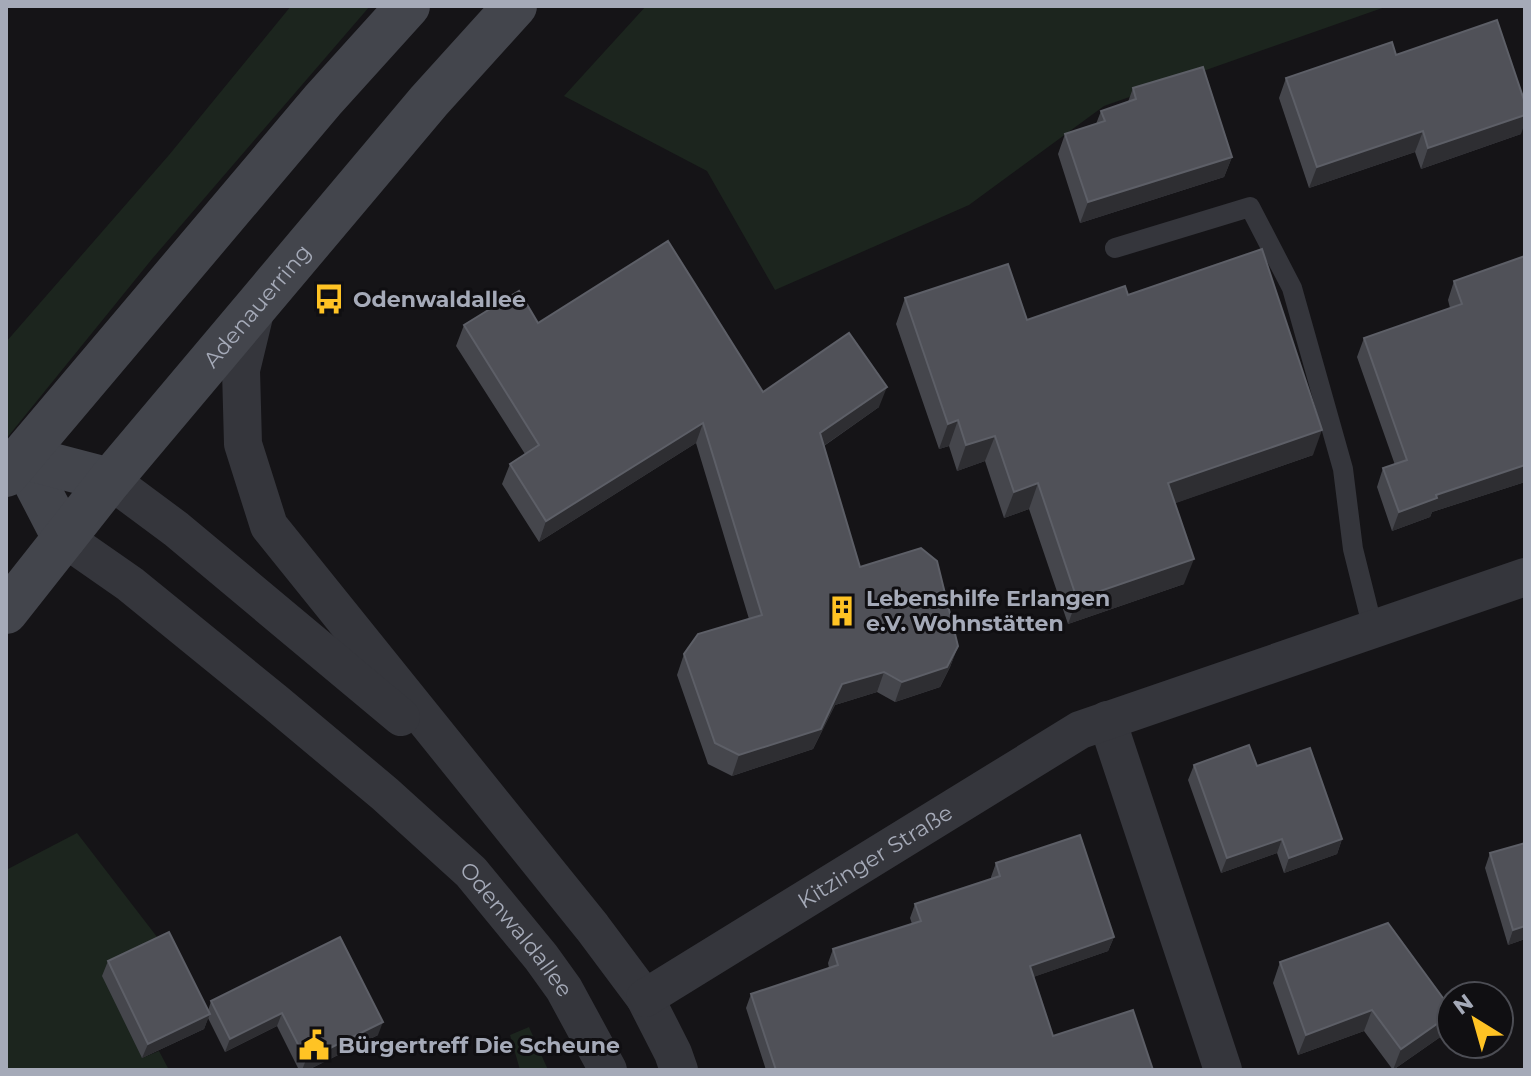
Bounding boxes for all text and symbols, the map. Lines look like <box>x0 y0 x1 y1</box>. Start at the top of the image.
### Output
street label: Adenauerring <box>198 239 317 373</box>
bus stop icon: Odenwaldallee <box>312 282 346 316</box>
place label: Odenwaldallee <box>353 286 526 313</box>
place label: Lebenshilfe Erlangen e.V. Wohnstätten <box>866 585 1110 637</box>
building icon: Lebenshilfe Erlangen e.V. Wohnstätten <box>825 594 859 628</box>
street label: Kitzinger Straße <box>793 799 957 915</box>
street label: Odenwaldallee <box>454 856 578 1002</box>
north arrow <box>1435 980 1515 1060</box>
text: N <box>1448 988 1478 1021</box>
public building icon: Bürgertreff Die Scheune <box>297 1028 331 1062</box>
place label: Bürgertreff Die Scheune <box>338 1032 620 1059</box>

